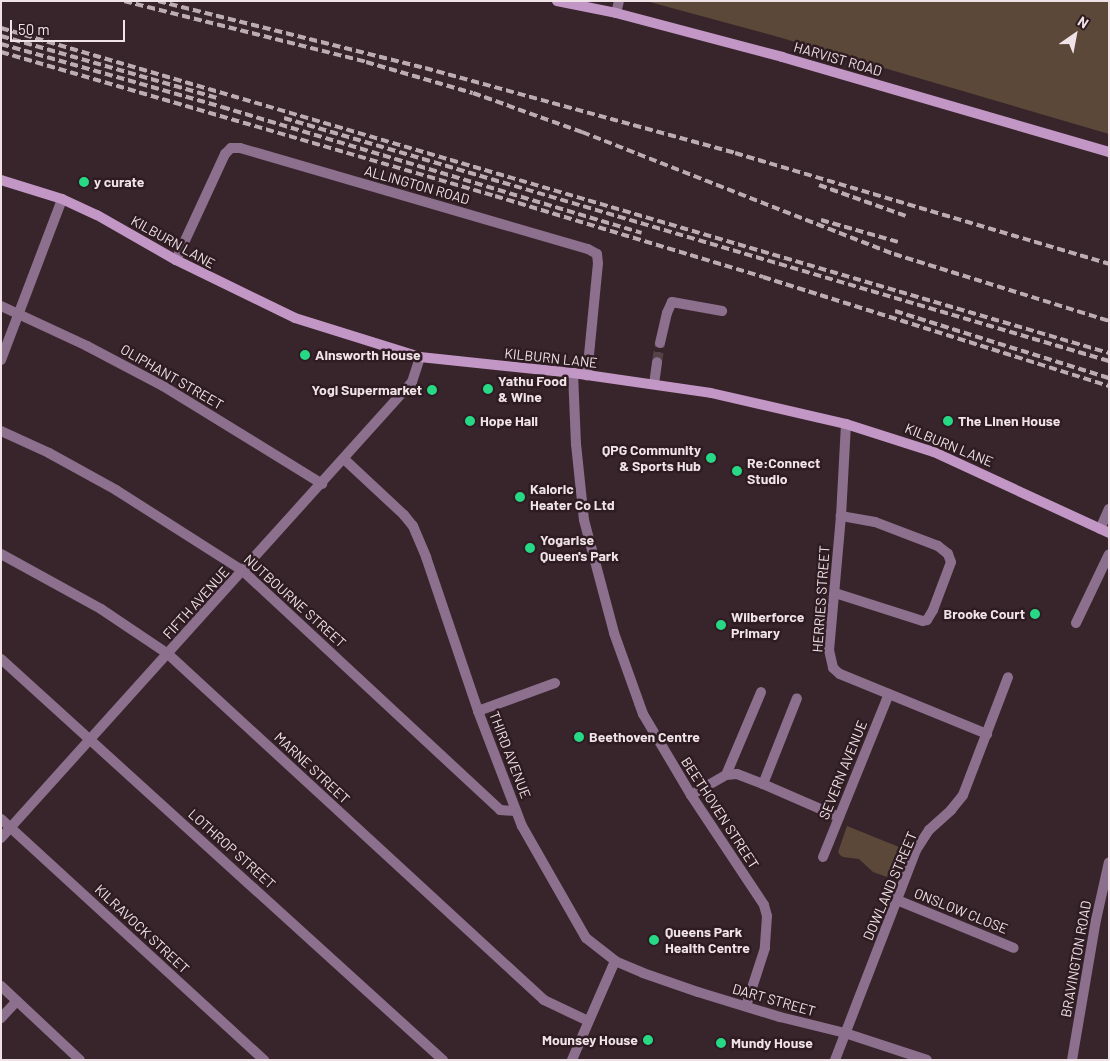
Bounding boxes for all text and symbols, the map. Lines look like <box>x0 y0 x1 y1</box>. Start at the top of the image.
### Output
scale bar <box>12 10 128 42</box>
north arrow <box>1050 10 1100 60</box>
text: N <box>1075 12 1092 32</box>
text: 50 m <box>18 20 50 38</box>
street label: HARVIST ROAD <box>792 38 884 80</box>
street label: ALLINGTON ROAD <box>362 162 472 208</box>
place label: y curate <box>94 174 144 190</box>
marker: y curate <box>78 176 90 188</box>
street label: KILBURN LANE <box>128 212 218 272</box>
street label: OLIPHANT STREET <box>118 341 226 413</box>
street label: KILBURN LANE <box>504 345 598 371</box>
place label: Ainsworth House <box>315 347 421 363</box>
marker: Ainsworth House <box>299 349 311 361</box>
place label: Yathu Food & Wine <box>498 373 567 406</box>
place label: Yogi Supermarket <box>312 382 422 398</box>
marker: Yathu Food & Wine <box>482 383 494 395</box>
marker: Yogi Supermarket <box>426 384 438 396</box>
place label: Hope Hall <box>480 413 538 429</box>
place label: The Linen House <box>958 413 1060 429</box>
marker: Hope Hall <box>464 415 476 427</box>
marker: The Linen House <box>942 415 954 427</box>
street label: KILBURN LANE <box>902 420 996 470</box>
place label: QPG Community & Sports Hub <box>602 442 701 474</box>
marker: QPG Community & Sports Hub <box>705 452 717 464</box>
place label: Re:Connect Studio <box>747 455 820 488</box>
marker: Re:Connect Studio <box>731 465 743 477</box>
place label: Kaloric Heater Co Ltd <box>530 481 615 514</box>
marker: Kaloric Heater Co Ltd <box>514 491 526 503</box>
place label: Yogarise Queen's Park <box>540 532 619 564</box>
marker: Yogarise Queen's Park <box>524 542 536 554</box>
street label: HERRIES STREET <box>809 545 833 653</box>
street label: NUTBOURNE STREET <box>241 551 349 651</box>
street label: FIFTH AVENUE <box>159 564 233 642</box>
place label: Brooke Court <box>944 606 1025 622</box>
marker: Brooke Court <box>1029 608 1041 620</box>
place label: Wilberforce Primary <box>731 609 804 642</box>
marker: Wilberforce Primary <box>715 619 727 631</box>
street label: THIRD AVENUE <box>486 709 534 801</box>
street label: SEVERN AVENUE <box>815 718 871 822</box>
street label: MARNE STREET <box>271 729 353 807</box>
place label: Beethoven Centre <box>589 729 700 745</box>
marker: Beethoven Centre <box>573 731 585 743</box>
street label: BEETHOVEN STREET <box>678 754 762 872</box>
street label: LOTHROP STREET <box>185 806 279 892</box>
street label: DOWLAND STREET <box>859 829 921 943</box>
street label: KILRAVOCK STREET <box>91 881 193 977</box>
street label: ONSLOW CLOSE <box>912 885 1010 937</box>
street label: BRAVINGTON ROAD <box>1057 899 1095 1019</box>
place label: Queens Park Health Centre <box>665 924 750 956</box>
marker: Queens Park Health Centre <box>647 933 661 947</box>
street label: DART STREET <box>731 980 817 1020</box>
place label: Mounsey House <box>542 1032 638 1048</box>
marker: Mounsey House <box>642 1034 654 1046</box>
place label: Mundy House <box>731 1035 813 1051</box>
marker: Mundy House <box>715 1037 727 1049</box>

